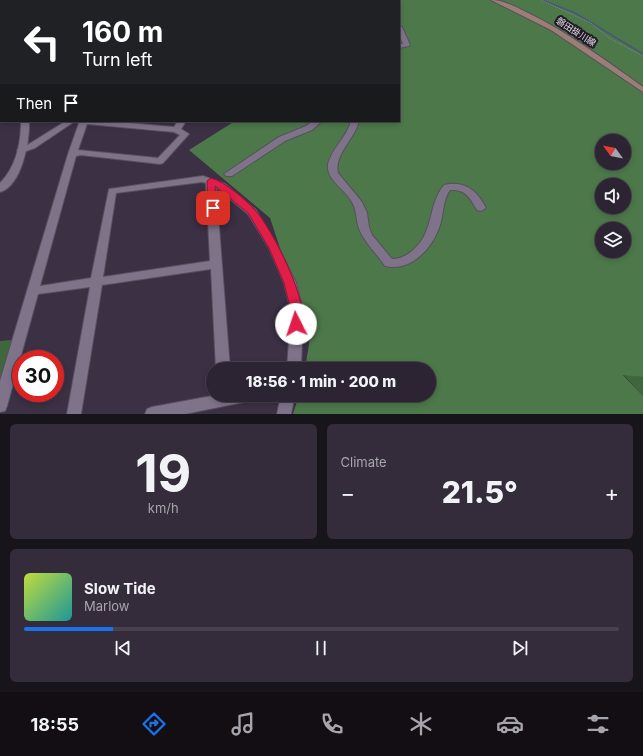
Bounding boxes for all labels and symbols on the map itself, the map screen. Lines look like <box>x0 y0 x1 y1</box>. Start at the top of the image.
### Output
street label: 磐田掛川線 <box>554 15 599 49</box>
north arrow <box>595 134 631 170</box>
pin <box>196 191 230 225</box>
position arrow <box>275 303 317 345</box>
speed limit sign: 30 <box>12 350 64 402</box>

